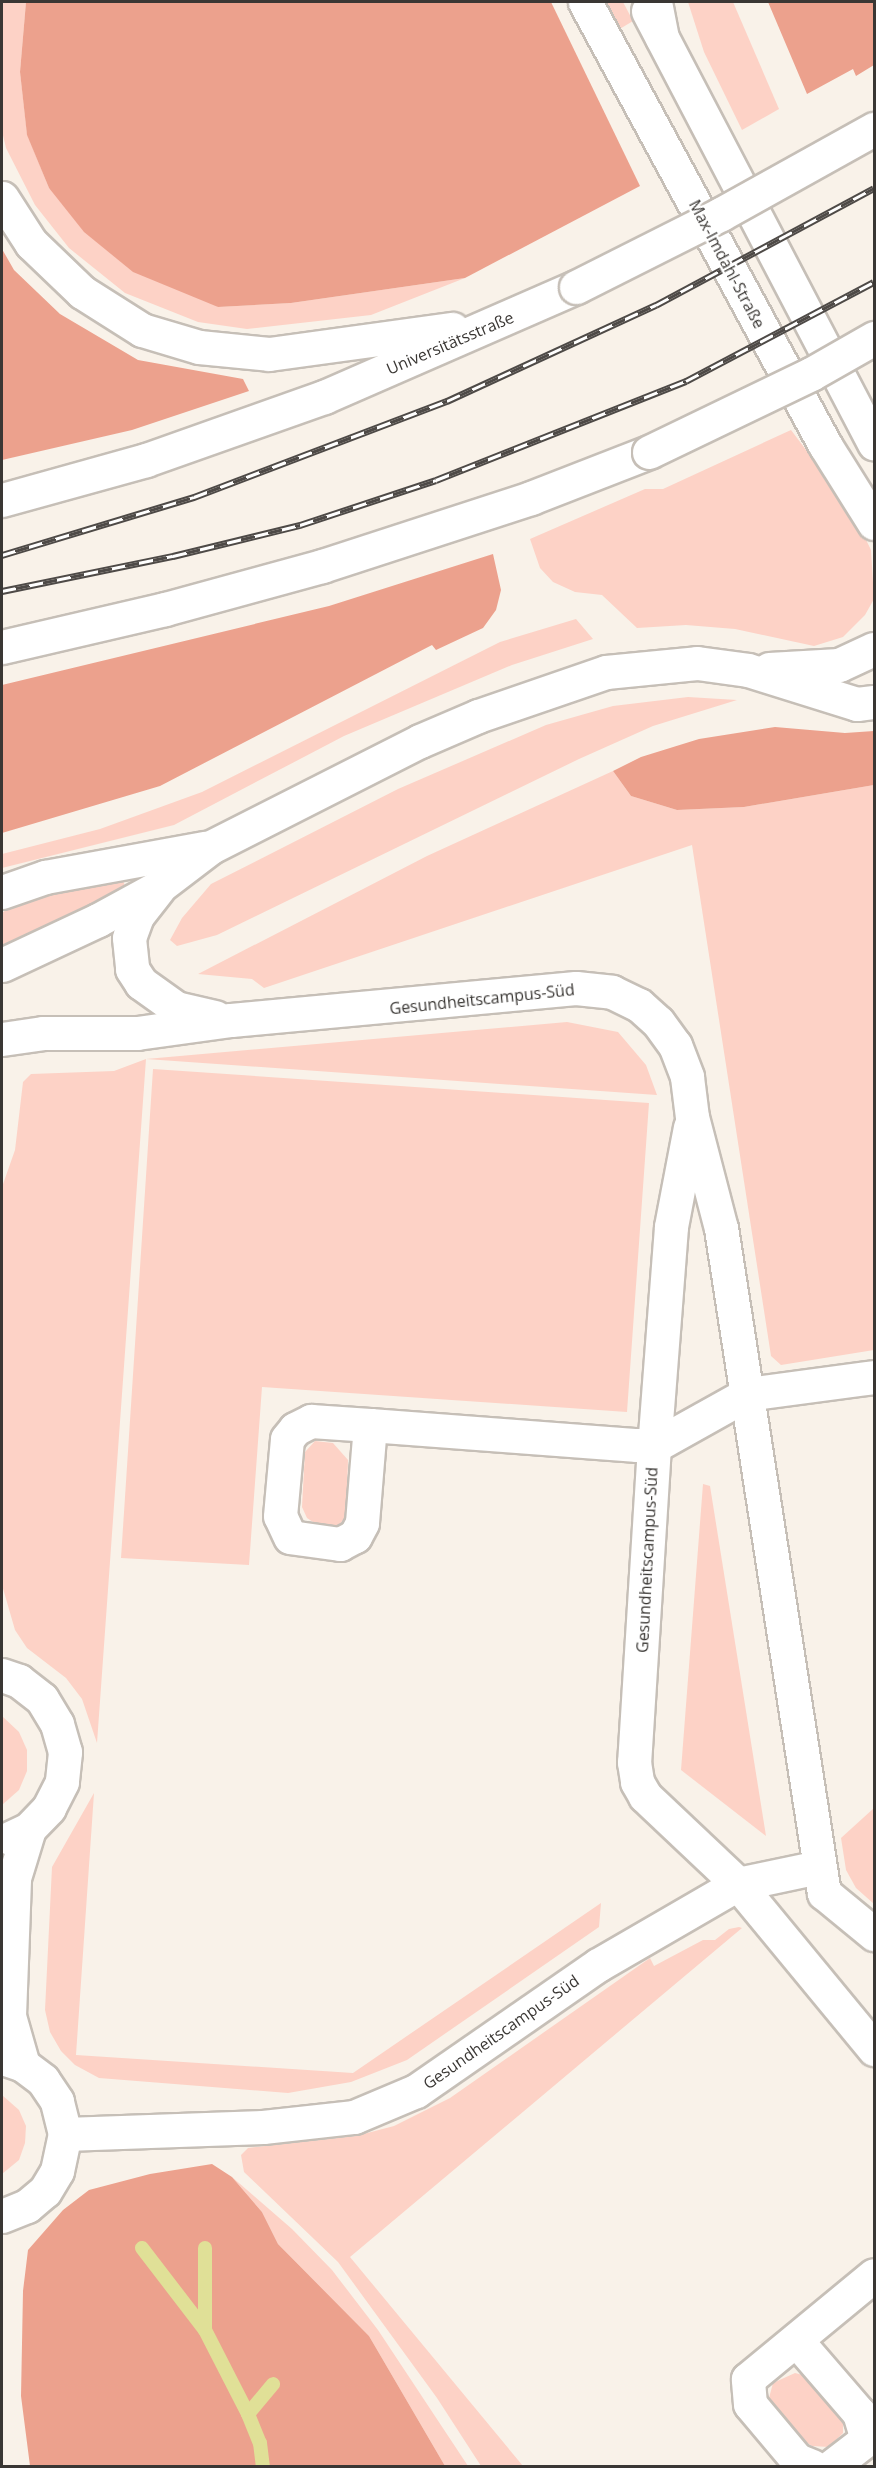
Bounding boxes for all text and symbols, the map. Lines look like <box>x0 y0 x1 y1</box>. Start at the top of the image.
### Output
street label: Max-Imdahl-Straße <box>685 197 769 331</box>
street label: Universitätsstraße <box>384 308 516 378</box>
street label: Gesundheitscampus-Süd <box>389 980 575 1018</box>
street label: Gesundheitscampus-Süd <box>633 1467 661 1653</box>
street label: Gesundheitscampus-Süd <box>419 1971 583 2093</box>

